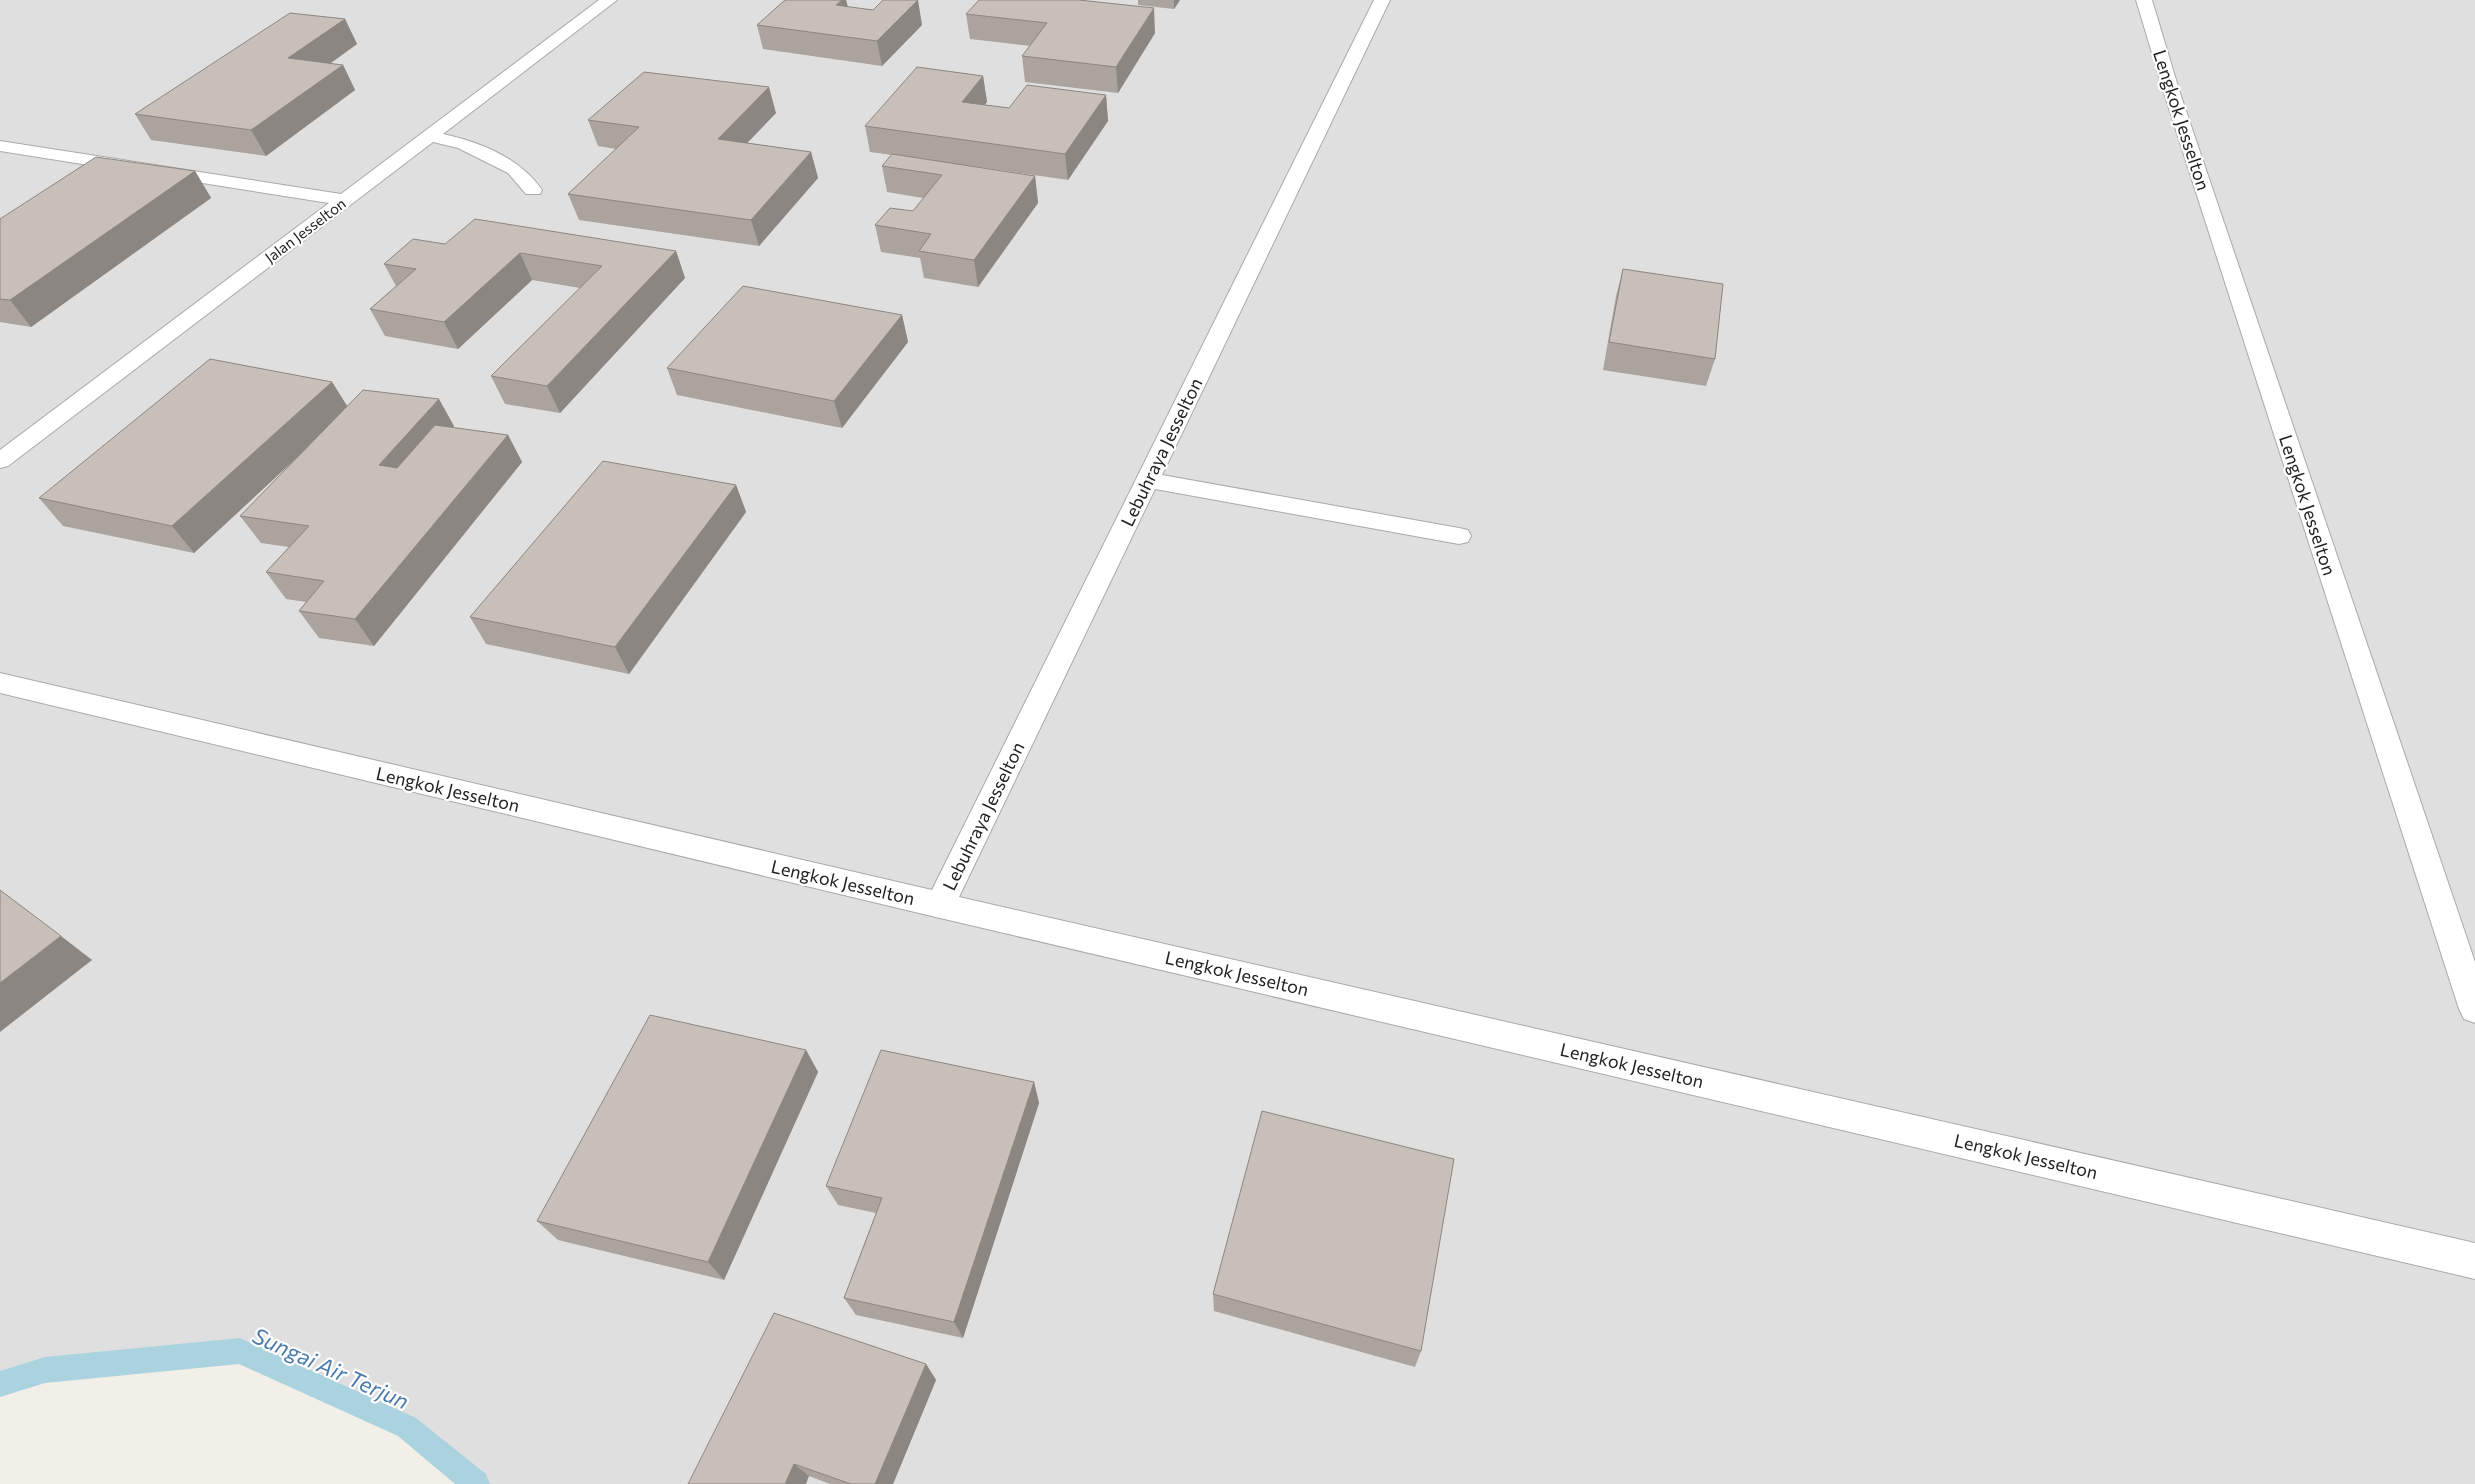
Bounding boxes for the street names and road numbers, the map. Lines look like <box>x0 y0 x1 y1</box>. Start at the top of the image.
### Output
street label: Lengkok Jesselton <box>2149 47 2215 193</box>
street label: Jalan Jesselton <box>261 194 349 266</box>
street label: Lebuhraya Jesselton <box>1115 374 1207 530</box>
street label: Lengkok Jesselton <box>2275 432 2341 578</box>
street label: Lebuhraya Jesselton <box>937 738 1029 894</box>
street label: Lengkok Jesselton <box>374 762 522 816</box>
street label: Lengkok Jesselton <box>769 855 917 909</box>
street label: Lengkok Jesselton <box>1163 946 1311 1000</box>
street label: Lengkok Jesselton <box>1558 1038 1706 1092</box>
street label: Lengkok Jesselton <box>1952 1129 2100 1183</box>

